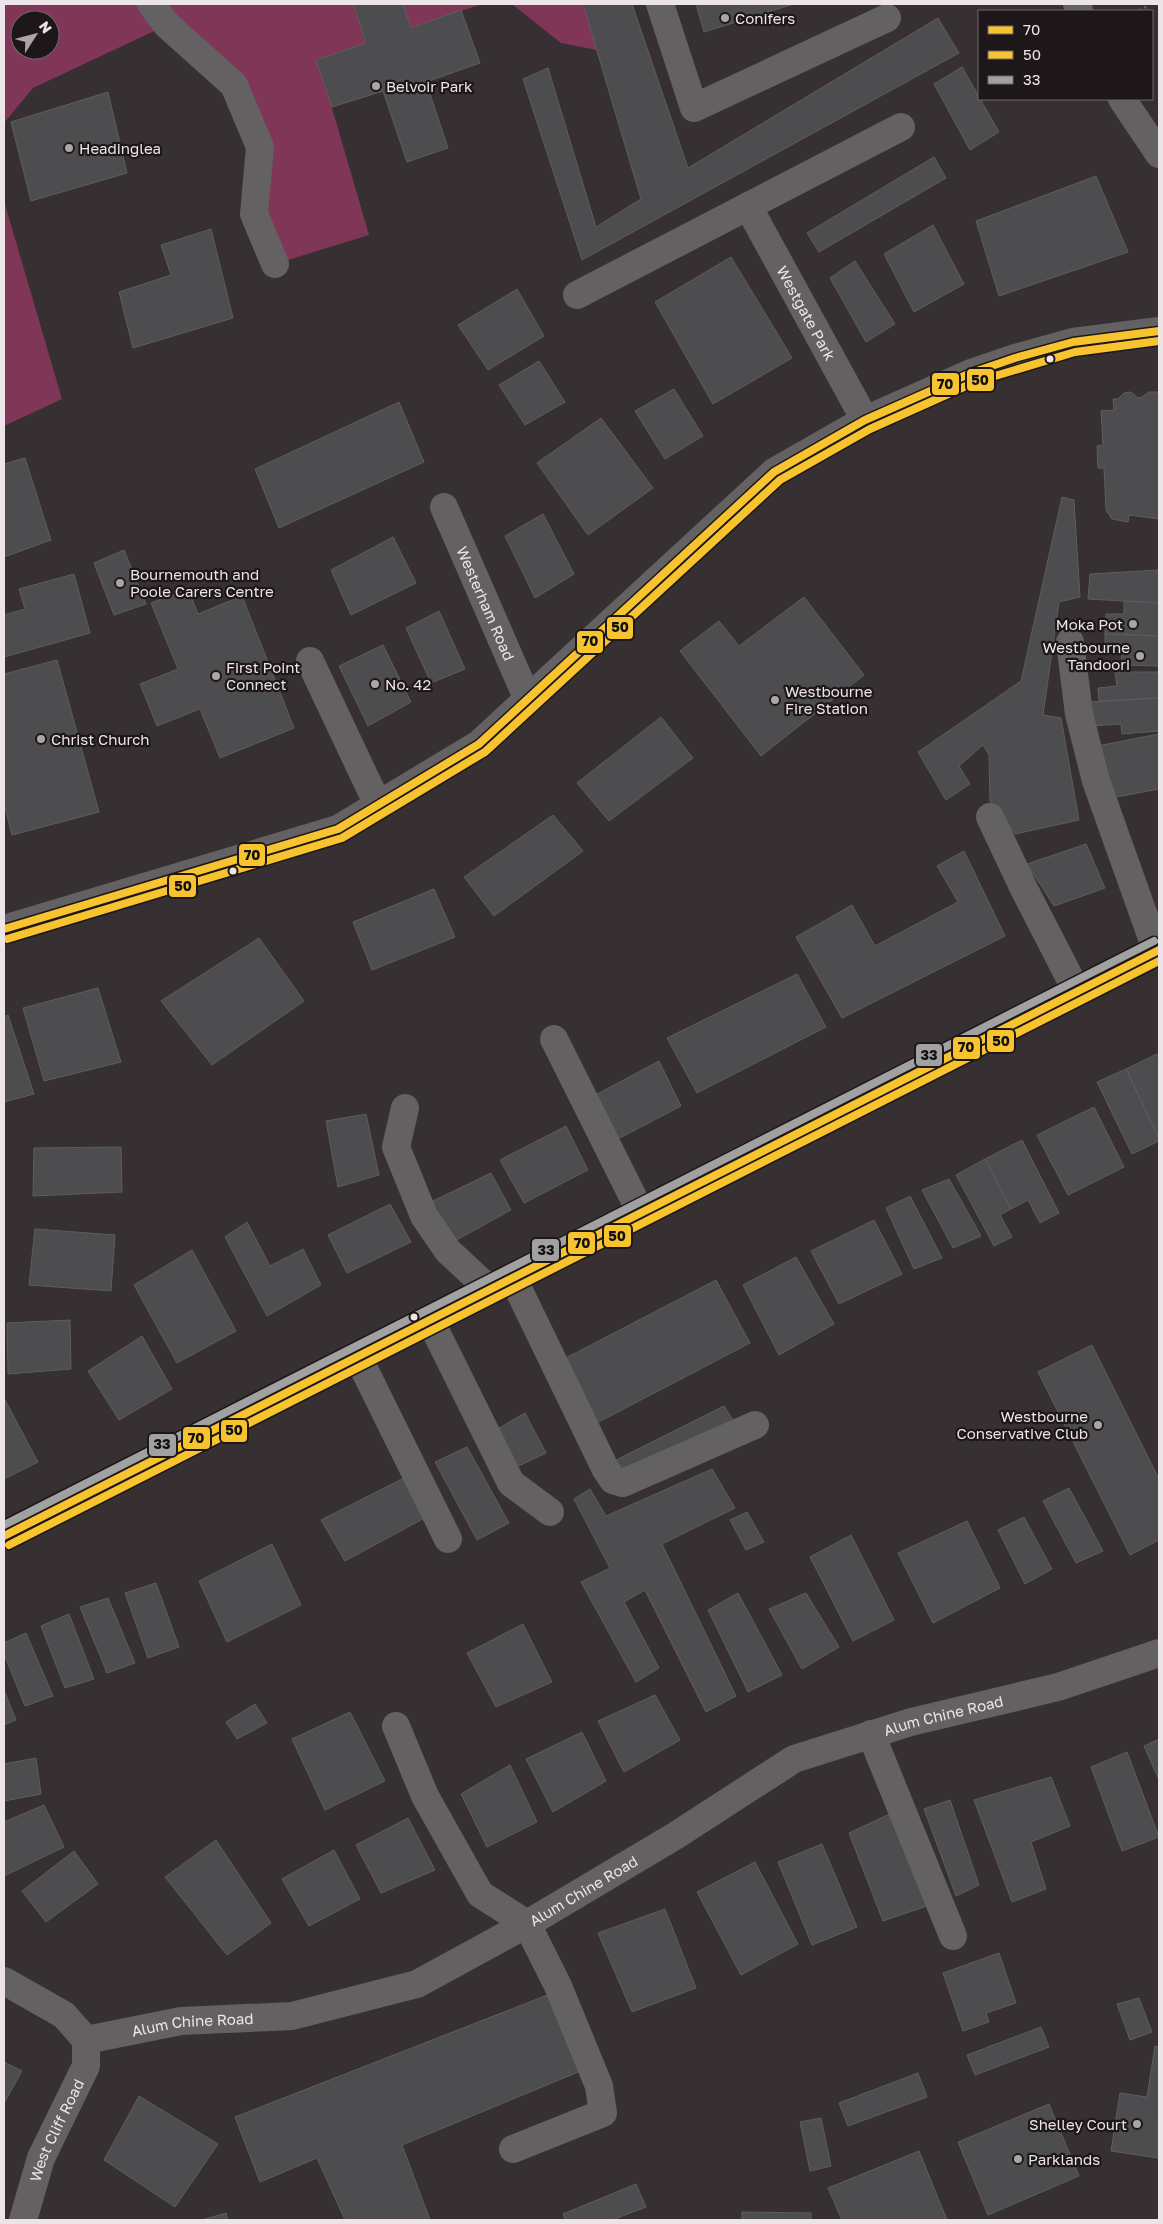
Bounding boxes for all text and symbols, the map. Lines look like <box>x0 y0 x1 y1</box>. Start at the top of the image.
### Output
place label: Conifers <box>735 9 795 27</box>
north arrow <box>10 10 60 60</box>
legend <box>978 10 1153 100</box>
marker: Conifers <box>719 12 731 24</box>
text: N <box>36 18 56 36</box>
text: 70 <box>1023 20 1040 38</box>
text: 50 <box>1023 45 1041 63</box>
text: 33 <box>1023 70 1041 88</box>
place label: Belvoir Park <box>386 77 473 95</box>
marker: Belvoir Park <box>370 80 382 92</box>
place label: Headinglea <box>79 139 161 157</box>
marker: Headinglea <box>63 142 75 154</box>
street label: Westgate Park <box>773 263 840 364</box>
unlabelled marker <box>1045 354 1055 364</box>
line badge: 50 <box>966 368 995 392</box>
text: 50 <box>971 371 989 388</box>
line badge: 70 <box>931 372 960 396</box>
text: 70 <box>937 375 953 392</box>
street label: Westerham Road <box>453 543 519 663</box>
place label: Bournemouth and Poole Carers Centre <box>130 565 274 600</box>
marker: Bournemouth and Poole Carers Centre <box>114 577 126 589</box>
place label: Moka Pot <box>1056 615 1123 633</box>
line badge: 50 <box>606 616 634 640</box>
text: 50 <box>611 618 629 635</box>
marker: Moka Pot <box>1127 618 1139 630</box>
line badge: 70 <box>576 630 604 654</box>
text: 70 <box>582 632 598 649</box>
place label: Westbourne Tandoori <box>1042 638 1130 673</box>
marker: Westbourne Tandoori <box>1134 650 1146 662</box>
place label: First Point Connect <box>226 658 300 693</box>
marker: First Point Connect <box>210 670 222 682</box>
place label: No. 42 <box>385 675 431 693</box>
marker: No. 42 <box>369 678 381 690</box>
place label: Westbourne Fire Station <box>785 682 873 717</box>
marker: Westbourne Fire Station <box>769 694 781 706</box>
place label: Christ Church <box>51 730 150 748</box>
marker: Christ Church <box>35 733 47 745</box>
line badge: 70 <box>238 843 266 867</box>
text: 70 <box>244 846 260 863</box>
unlabelled marker <box>228 866 238 876</box>
line badge: 50 <box>168 874 197 898</box>
text: 50 <box>174 877 192 894</box>
line badge: 50 <box>986 1029 1015 1053</box>
text: 50 <box>992 1032 1010 1049</box>
line badge: 70 <box>952 1036 981 1060</box>
text: 70 <box>958 1038 974 1055</box>
line badge: 33 <box>915 1043 943 1067</box>
text: 33 <box>920 1046 938 1063</box>
line badge: 50 <box>603 1224 632 1248</box>
text: 50 <box>608 1227 626 1244</box>
line badge: 70 <box>567 1231 596 1255</box>
text: 70 <box>574 1234 590 1251</box>
line badge: 33 <box>531 1238 560 1262</box>
text: 33 <box>537 1241 555 1258</box>
unlabelled marker <box>409 1312 419 1322</box>
place label: Westbourne Conservative Club <box>956 1407 1088 1442</box>
line badge: 50 <box>220 1419 248 1443</box>
marker: Westbourne Conservative Club <box>1092 1419 1104 1431</box>
text: 50 <box>225 1421 243 1438</box>
line badge: 70 <box>182 1426 211 1450</box>
text: 70 <box>188 1429 204 1446</box>
line badge: 33 <box>148 1433 177 1457</box>
text: 33 <box>153 1435 171 1452</box>
street label: Alum Chine Road <box>881 1691 1005 1739</box>
street label: Alum Chine Road <box>526 1851 641 1930</box>
street label: Alum Chine Road <box>130 2009 254 2040</box>
street label: West Cliff Road <box>26 2076 87 2184</box>
place label: Shelley Court <box>1029 2115 1127 2133</box>
marker: Shelley Court <box>1131 2118 1143 2130</box>
place label: Parklands <box>1028 2150 1100 2168</box>
marker: Parklands <box>1012 2153 1024 2165</box>

